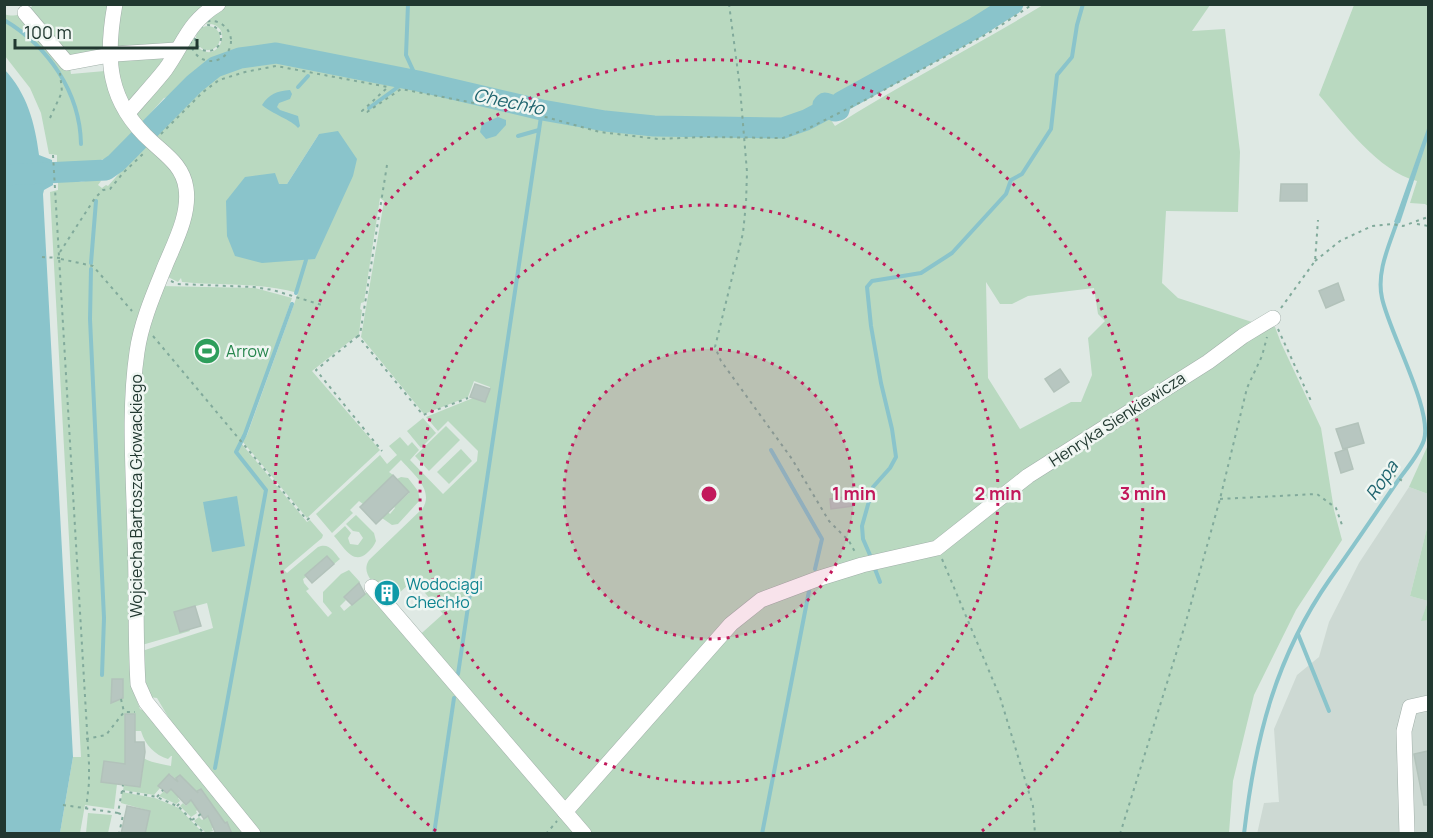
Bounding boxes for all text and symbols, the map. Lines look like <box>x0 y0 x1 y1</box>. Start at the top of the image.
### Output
scale bar <box>15 12 196 50</box>
text: 100 m <box>24 20 72 44</box>
water label: Chechło <box>471 82 548 120</box>
sports icon: Arrow <box>192 336 222 366</box>
place label: Arrow <box>226 340 269 362</box>
street label: Henryka Sienkiewicza <box>1045 367 1189 471</box>
street label: Wojciecha Bartosza Głowackiego <box>125 374 147 618</box>
water label: Ropa <box>1359 455 1403 504</box>
text: 1 min <box>832 481 876 505</box>
text: 2 min <box>975 481 1021 505</box>
text: 3 min <box>1120 481 1166 505</box>
centre of rings <box>699 484 719 504</box>
place label: Wodociągi Chechło <box>406 573 483 613</box>
building icon: Wodociągi Chechło <box>372 578 402 608</box>

